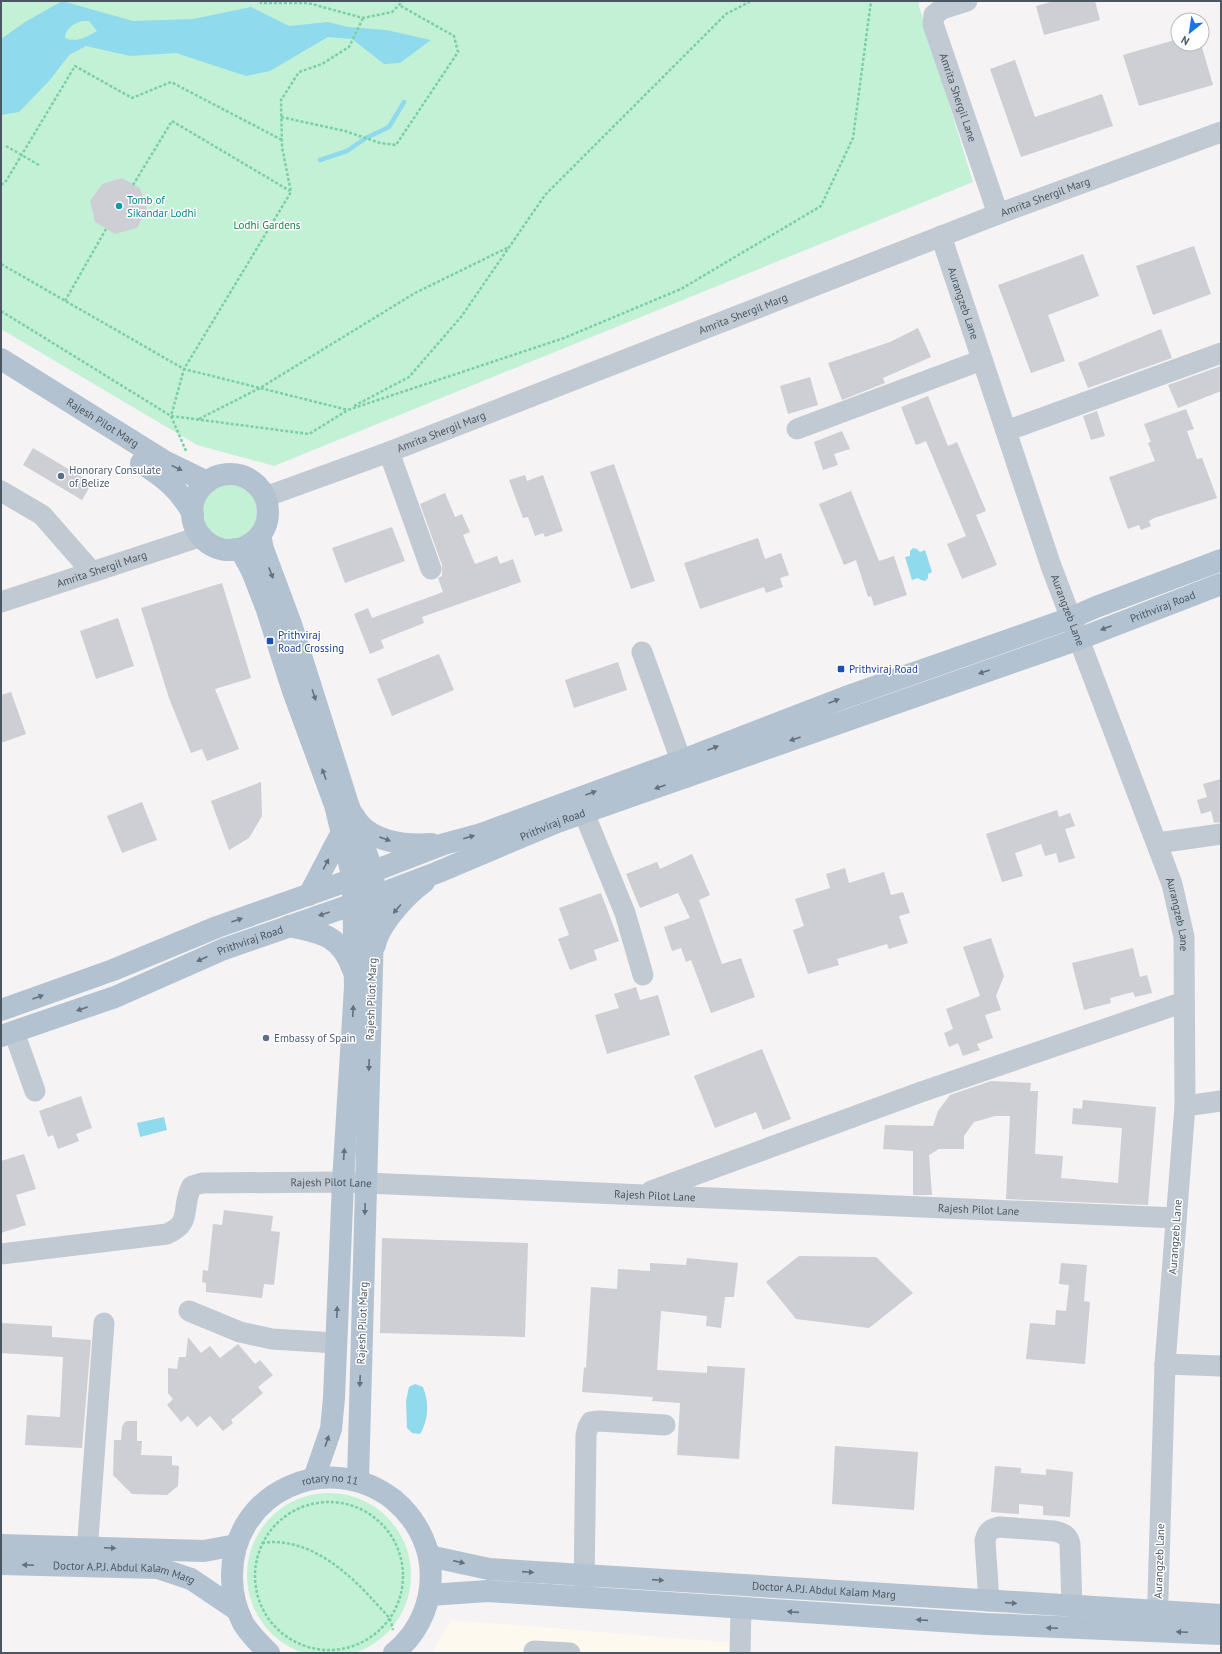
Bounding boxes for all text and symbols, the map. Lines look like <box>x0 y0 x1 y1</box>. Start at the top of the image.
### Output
north arrow <box>1170 12 1210 52</box>
text: N <box>1178 33 1192 49</box>
street label: Amrita Shergil Lane <box>936 51 980 144</box>
street label: Amrita Shergil Marg <box>998 174 1092 220</box>
place label: Tomb of Sikandar Lodhi <box>127 193 196 220</box>
marker: Tomb of Sikandar Lodhi <box>114 201 124 211</box>
park label: Lodhi Gardens <box>234 218 301 232</box>
street label: Aurangzeb Lane <box>945 265 982 342</box>
street label: Amrita Shergil Marg <box>697 290 790 337</box>
street label: Rajesh Pilot Marg <box>64 395 142 450</box>
street label: Amrita Shergil Marg <box>395 408 488 455</box>
place label: Honorary Consulate of Belize <box>69 463 161 490</box>
one-way arrow <box>171 465 183 471</box>
marker: Honorary Consulate of Belize <box>56 471 66 481</box>
street label: Amrita Shergil Marg <box>55 548 149 590</box>
one-way arrow <box>269 567 275 579</box>
street label: Aurangzeb Lane <box>1048 572 1088 648</box>
street label: Prithviraj Road <box>1128 588 1197 626</box>
one-way arrow <box>1100 626 1112 632</box>
place label: Prithviraj Road Crossing <box>278 628 344 655</box>
marker: Prithviraj Road Crossing <box>265 636 275 646</box>
place label: Prithviraj Road <box>849 662 918 676</box>
marker: Prithviraj Road <box>836 664 846 674</box>
one-way arrow <box>978 670 990 676</box>
one-way arrow <box>311 690 317 702</box>
one-way arrow <box>828 698 840 704</box>
one-way arrow <box>789 736 801 742</box>
one-way arrow <box>707 744 719 750</box>
one-way arrow <box>320 768 326 780</box>
one-way arrow <box>653 784 665 790</box>
one-way arrow <box>585 790 597 796</box>
street label: Prithviraj Road <box>518 806 587 844</box>
one-way arrow <box>463 834 475 840</box>
one-way arrow <box>379 836 391 842</box>
one-way arrow <box>322 858 329 870</box>
street label: Aurangzeb Lane <box>1163 875 1191 952</box>
one-way arrow <box>392 903 401 914</box>
one-way arrow <box>318 911 330 917</box>
one-way arrow <box>232 916 244 922</box>
street label: Prithviraj Road <box>215 922 285 958</box>
one-way arrow <box>196 956 208 962</box>
street label: Rajesh Pilot Marg <box>363 957 379 1041</box>
one-way arrow <box>32 994 44 1000</box>
one-way arrow <box>350 1005 357 1017</box>
one-way arrow <box>76 1006 88 1012</box>
place label: Embassy of Spain <box>274 1031 356 1045</box>
marker: Embassy of Spain <box>261 1033 271 1043</box>
one-way arrow <box>366 1059 373 1071</box>
one-way arrow <box>341 1148 348 1160</box>
street label: Rajesh Pilot Lane <box>290 1175 373 1190</box>
street label: Rajesh Pilot Lane <box>614 1187 696 1204</box>
street label: Aurangzeb Lane <box>1165 1199 1185 1275</box>
street label: Rajesh Pilot Lane <box>938 1201 1020 1218</box>
one-way arrow <box>362 1203 368 1216</box>
street label: Rajesh Pilot Marg <box>354 1281 370 1365</box>
one-way arrow <box>334 1306 341 1318</box>
one-way arrow <box>357 1375 364 1387</box>
one-way arrow <box>324 1435 330 1447</box>
street label: rotary no 11 <box>300 1471 360 1489</box>
street label: Aurangzeb Lane <box>1151 1523 1167 1599</box>
one-way arrow <box>104 1545 116 1552</box>
street label: Doctor A.P.J. Abdul Kalam Marg <box>53 1558 198 1587</box>
one-way arrow <box>453 1560 465 1566</box>
one-way arrow <box>22 1561 34 1568</box>
one-way arrow <box>522 1568 534 1575</box>
one-way arrow <box>652 1577 664 1584</box>
street label: Doctor A.P.J. Abdul Kalam Marg <box>752 1579 896 1602</box>
one-way arrow <box>1005 1599 1017 1606</box>
one-way arrow <box>787 1608 799 1615</box>
one-way arrow <box>916 1617 928 1624</box>
one-way arrow <box>1046 1624 1058 1631</box>
one-way arrow <box>1176 1629 1188 1636</box>

